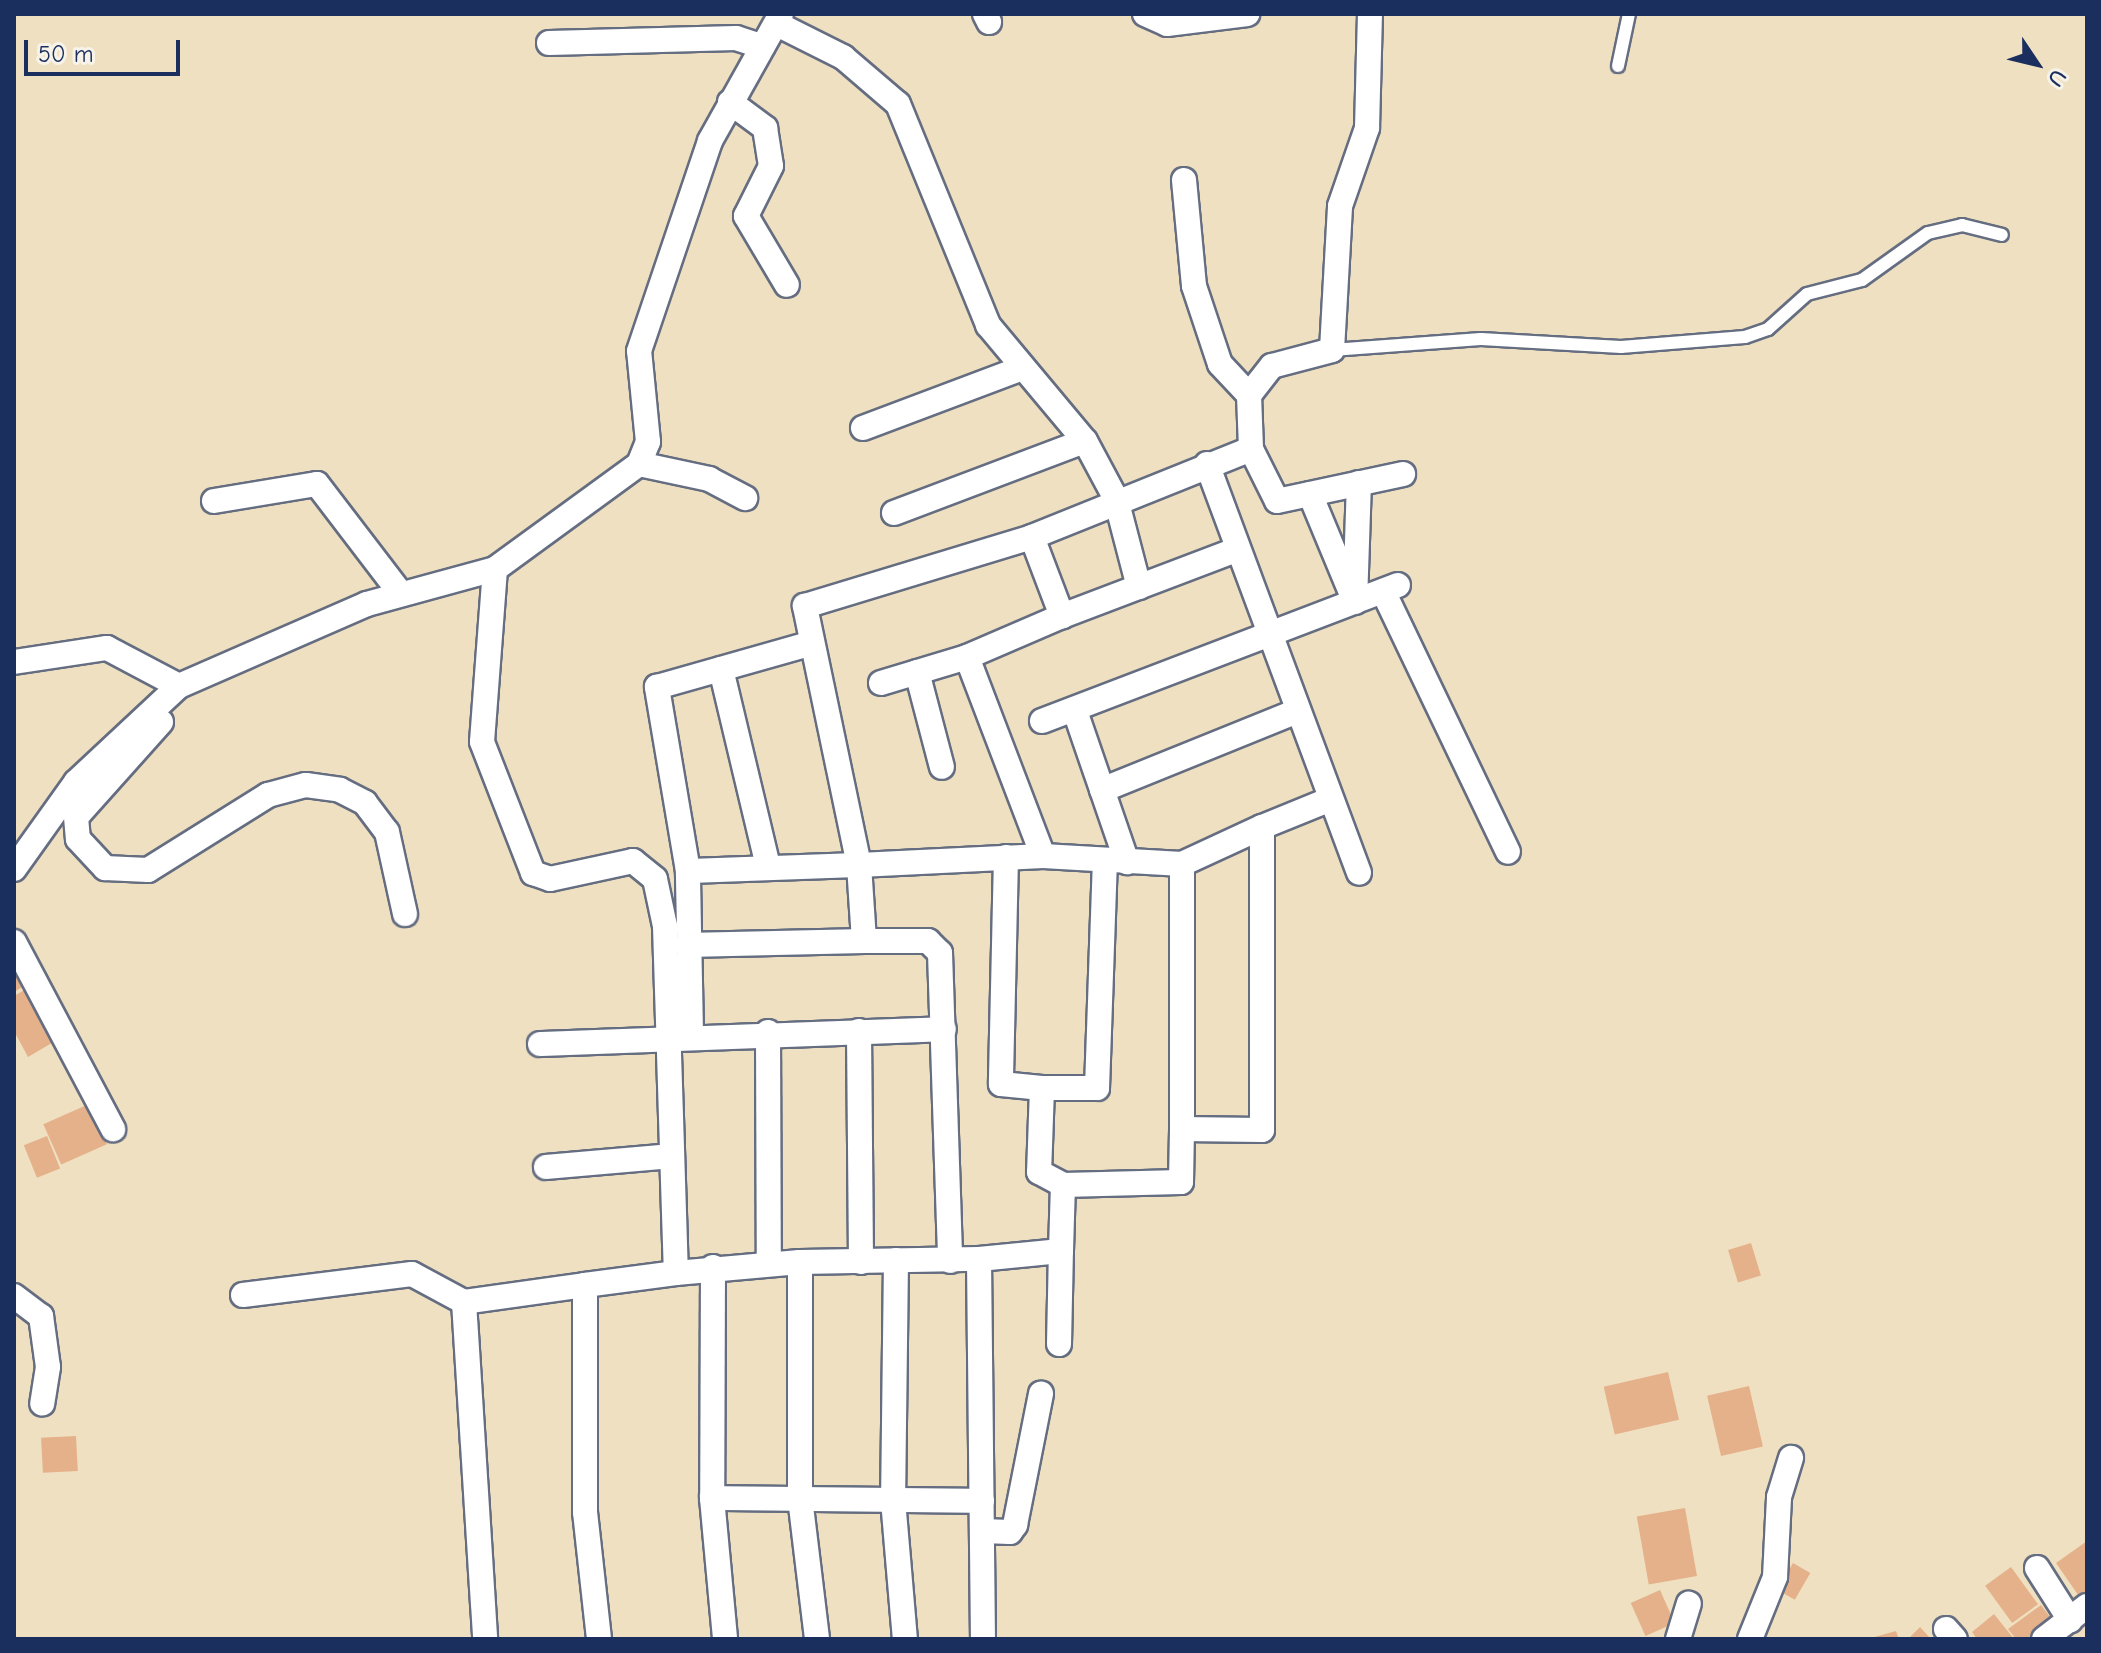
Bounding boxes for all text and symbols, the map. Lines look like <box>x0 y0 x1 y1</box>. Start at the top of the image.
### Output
scale bar <box>28 24 184 74</box>
north arrow <box>1997 24 2077 104</box>
text: 50 m <box>38 40 94 68</box>
text: U <box>2042 64 2072 91</box>

